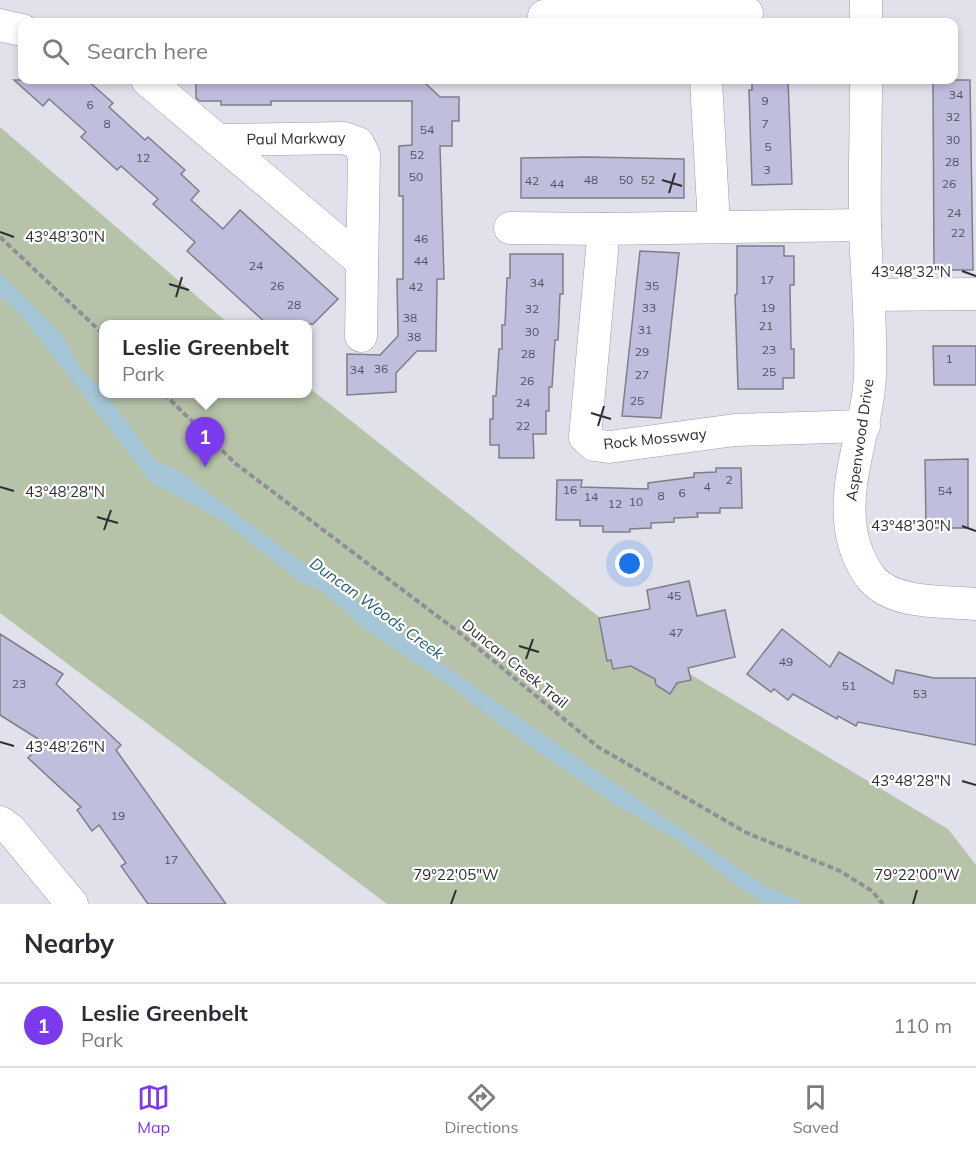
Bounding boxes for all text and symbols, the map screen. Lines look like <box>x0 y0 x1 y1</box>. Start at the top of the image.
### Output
search box <box>18 18 958 84</box>
icon: search <box>39 35 72 68</box>
text: Search here <box>87 37 208 65</box>
house number: 34 <box>949 87 963 102</box>
house number: 9 <box>761 93 769 108</box>
house number: 6 <box>86 97 94 112</box>
house number: 32 <box>946 109 960 124</box>
house number: 8 <box>103 116 111 131</box>
house number: 7 <box>761 116 769 131</box>
house number: 54 <box>420 122 434 137</box>
street label: Paul Markway <box>246 128 346 149</box>
house number: 30 <box>946 132 960 147</box>
house number: 5 <box>764 139 772 154</box>
house number: 52 <box>410 147 424 162</box>
house number: 12 <box>136 150 150 165</box>
house number: 28 <box>945 154 959 169</box>
house number: 3 <box>763 162 771 177</box>
house number: 50 <box>409 169 423 184</box>
house number: 48 <box>584 172 598 187</box>
house number: 50 <box>619 172 633 187</box>
house number: 52 <box>641 172 655 187</box>
house number: 42 <box>525 173 539 188</box>
house number: 44 <box>550 176 564 191</box>
house number: 26 <box>942 176 956 191</box>
house number: 24 <box>947 205 961 220</box>
house number: 22 <box>951 225 965 240</box>
text: 43°48'30"N <box>25 227 105 246</box>
house number: 46 <box>414 231 428 246</box>
house number: 44 <box>414 253 428 268</box>
house number: 24 <box>249 258 263 273</box>
text: 43°48'32"N <box>871 262 951 281</box>
house number: 17 <box>760 272 774 287</box>
house number: 34 <box>530 275 544 290</box>
house number: 26 <box>270 278 284 293</box>
house number: 35 <box>645 278 659 293</box>
house number: 42 <box>409 279 423 294</box>
house number: 28 <box>287 297 301 312</box>
house number: 33 <box>642 300 656 315</box>
house number: 19 <box>761 300 775 315</box>
house number: 32 <box>525 301 539 316</box>
house number: 38 <box>403 310 417 325</box>
house number: 21 <box>759 318 773 333</box>
popup <box>99 320 312 398</box>
house number: 31 <box>638 322 652 337</box>
house number: 30 <box>525 324 539 339</box>
house number: 38 <box>407 329 421 344</box>
text: Leslie Greenbelt <box>122 333 289 361</box>
house number: 23 <box>762 342 776 357</box>
house number: 29 <box>635 344 649 359</box>
house number: 28 <box>521 346 535 361</box>
house number: 1 <box>945 351 953 366</box>
text: Park <box>122 361 164 386</box>
house number: 36 <box>374 361 388 376</box>
house number: 34 <box>350 362 364 377</box>
house number: 25 <box>762 364 776 379</box>
house number: 27 <box>635 367 649 382</box>
house number: 26 <box>520 373 534 388</box>
street label: Aspenwood Drive <box>842 377 878 502</box>
house number: 25 <box>630 393 644 408</box>
house number: 24 <box>516 395 530 410</box>
pin: 1 <box>186 418 224 467</box>
house number: 22 <box>516 418 530 433</box>
street label: Rock Mossway <box>602 424 708 453</box>
house number: 2 <box>725 472 733 487</box>
house number: 4 <box>703 479 711 494</box>
text: 43°48'28"N <box>25 482 105 501</box>
house number: 16 <box>563 482 577 497</box>
house number: 54 <box>938 483 952 498</box>
house number: 6 <box>678 485 686 500</box>
house number: 8 <box>657 488 665 503</box>
house number: 14 <box>584 489 598 504</box>
house number: 10 <box>629 494 643 509</box>
house number: 12 <box>608 496 622 511</box>
text: 43°48'30"N <box>871 516 951 535</box>
your location <box>615 549 644 578</box>
water label: Duncan Woods Creek <box>306 553 448 664</box>
house number: 45 <box>667 588 681 603</box>
street label: Duncan Creek Trail <box>459 615 572 712</box>
house number: 47 <box>669 625 683 640</box>
house number: 49 <box>779 654 793 669</box>
house number: 23 <box>12 676 26 691</box>
house number: 51 <box>842 678 856 693</box>
house number: 53 <box>913 686 927 701</box>
text: 43°48'26"N <box>25 737 105 756</box>
text: 43°48'28"N <box>871 771 951 790</box>
house number: 19 <box>111 808 125 823</box>
house number: 17 <box>164 852 178 867</box>
text: 79°22'05"W <box>413 865 499 884</box>
text: 79°22'00"W <box>874 865 960 884</box>
text: Nearby <box>24 927 114 960</box>
text: Leslie Greenbelt <box>81 999 248 1027</box>
text: 1 <box>38 1013 50 1038</box>
text: 110 m <box>893 1013 952 1038</box>
text: Park <box>81 1027 123 1052</box>
tab: Map <box>137 1081 170 1137</box>
tab: Directions <box>444 1081 518 1137</box>
tab: Saved <box>793 1081 839 1137</box>

